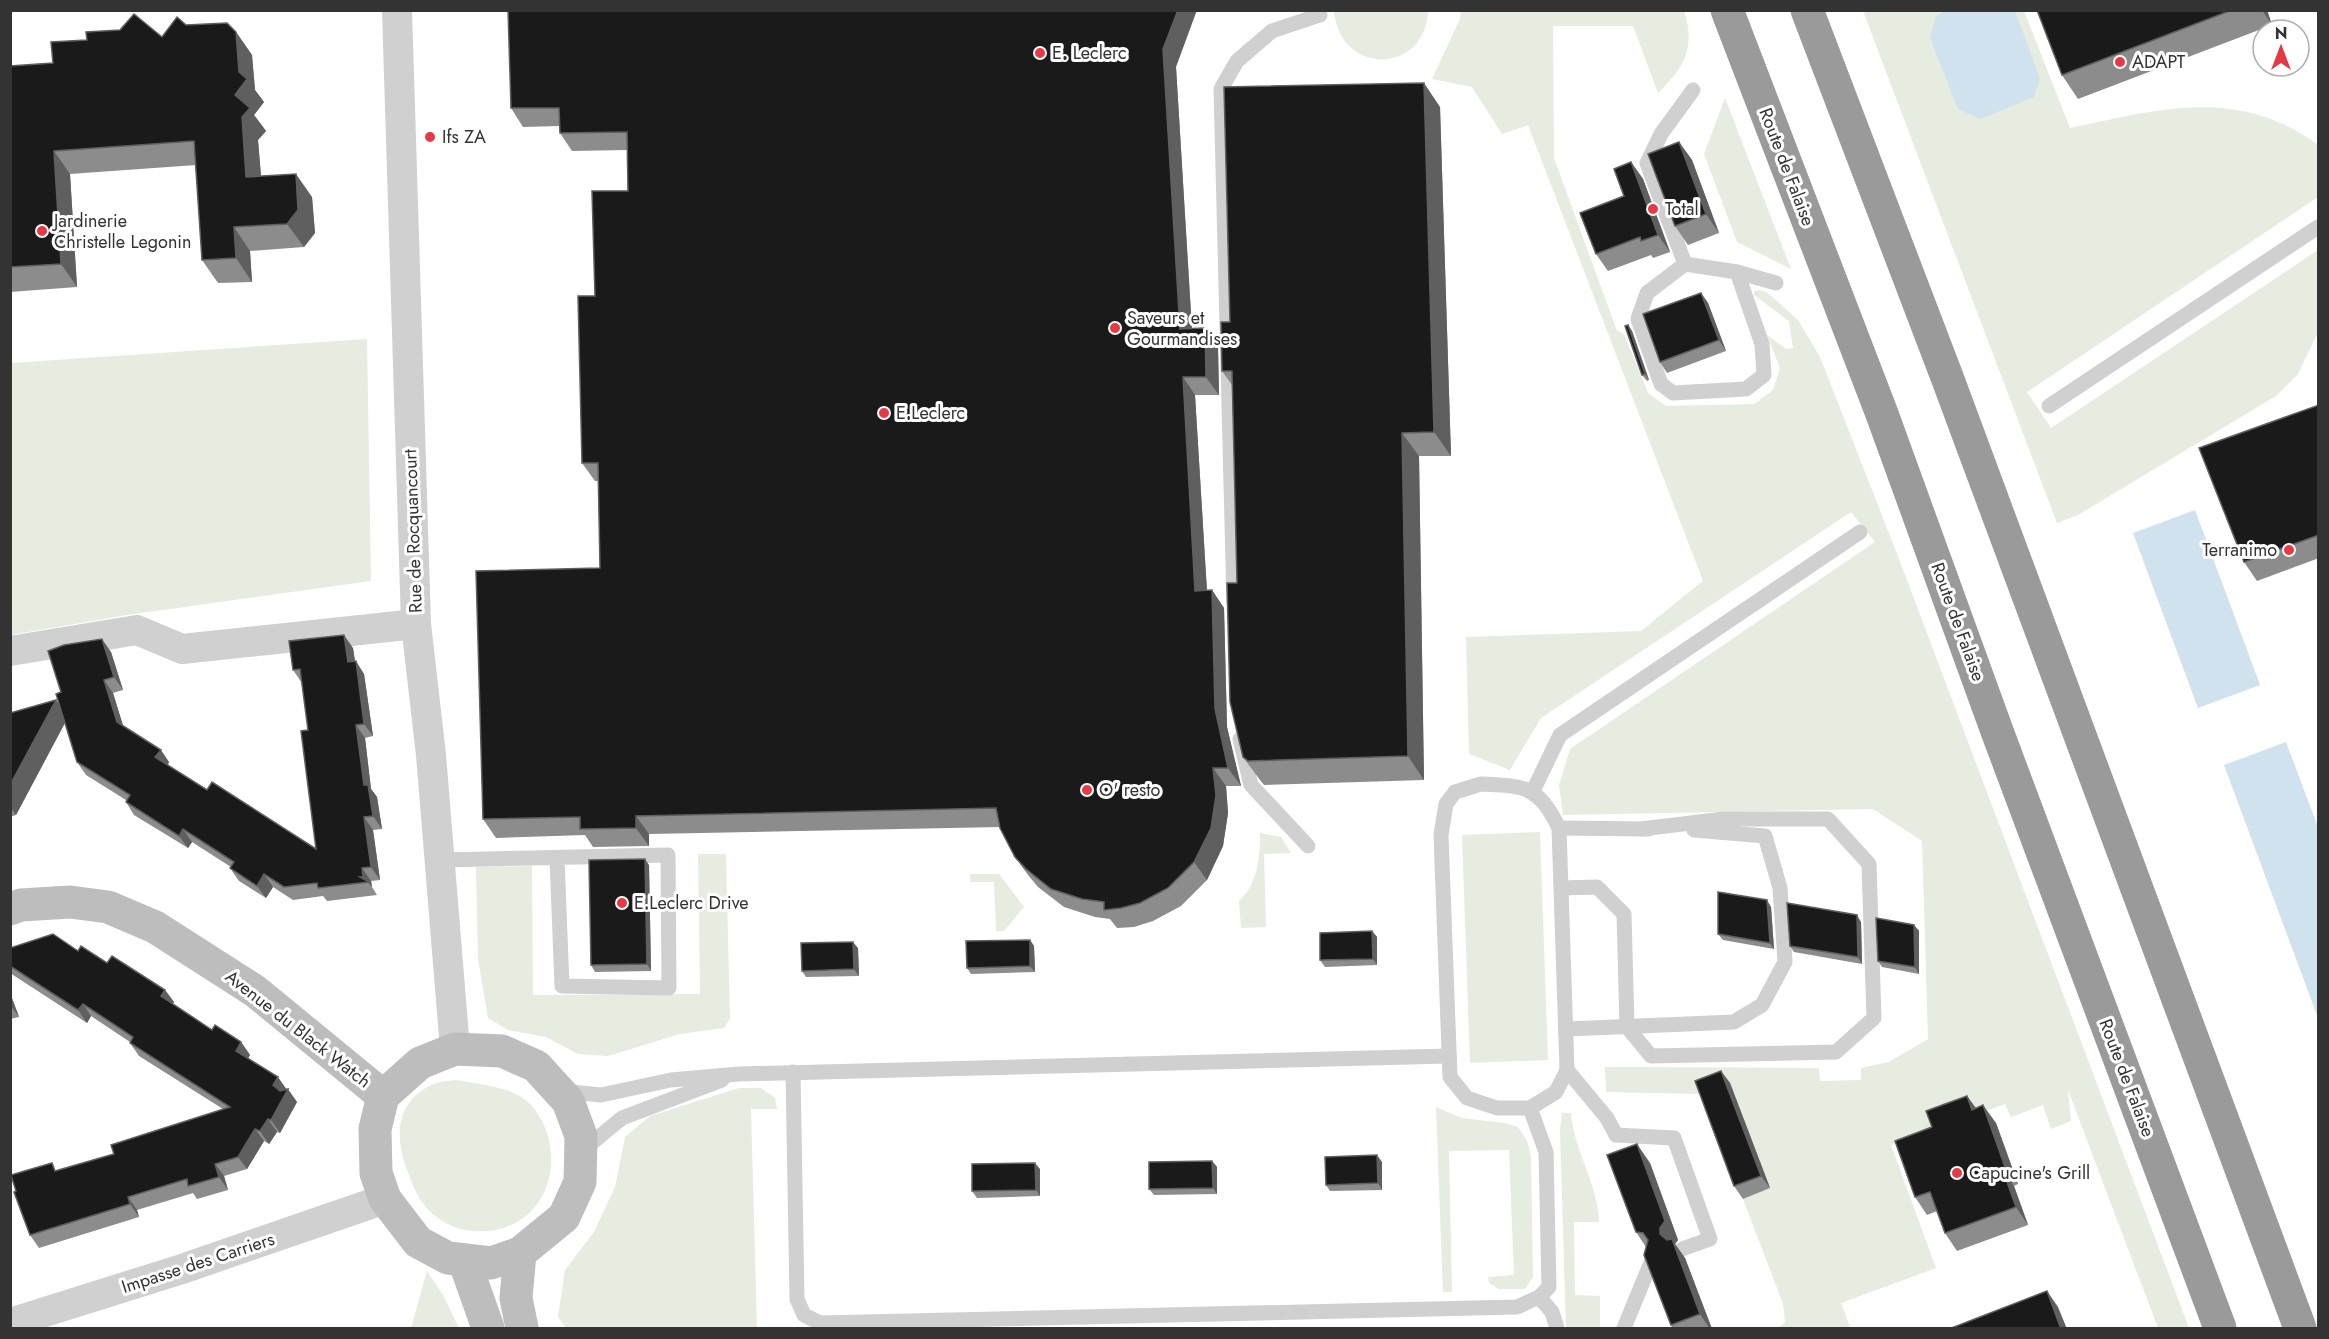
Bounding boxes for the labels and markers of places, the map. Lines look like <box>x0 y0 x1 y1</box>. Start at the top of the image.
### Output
place label: E. Leclerc <box>1052 40 1127 66</box>
marker: E. Leclerc <box>1033 46 1047 60</box>
place label: ADAPT <box>2132 49 2186 75</box>
marker: ADAPT <box>2113 55 2127 69</box>
place label: Ifs ZA <box>442 124 486 150</box>
marker: Ifs ZA <box>423 130 437 144</box>
place label: Total <box>1665 196 1699 222</box>
marker: Total <box>1646 202 1660 216</box>
place label: Jardinerie Christelle Legonin <box>52 208 191 255</box>
marker: Jardinerie Christelle Legonin <box>35 224 49 238</box>
place label: Saveurs et Gourmandises <box>1127 305 1237 352</box>
marker: Saveurs et Gourmandises <box>1108 321 1122 335</box>
place label: E.Leclerc <box>896 400 965 426</box>
marker: E.Leclerc <box>877 406 891 420</box>
place label: Terranimo <box>2202 537 2277 563</box>
marker: Terranimo <box>2282 543 2296 557</box>
place label: O' resto <box>1099 777 1160 803</box>
marker: O' resto <box>1080 783 1094 797</box>
place label: E.Leclerc Drive <box>634 890 749 916</box>
marker: E.Leclerc Drive <box>615 896 629 910</box>
place label: Capucine's Grill <box>1969 1160 2090 1186</box>
marker: Capucine's Grill <box>1950 1166 1964 1180</box>

